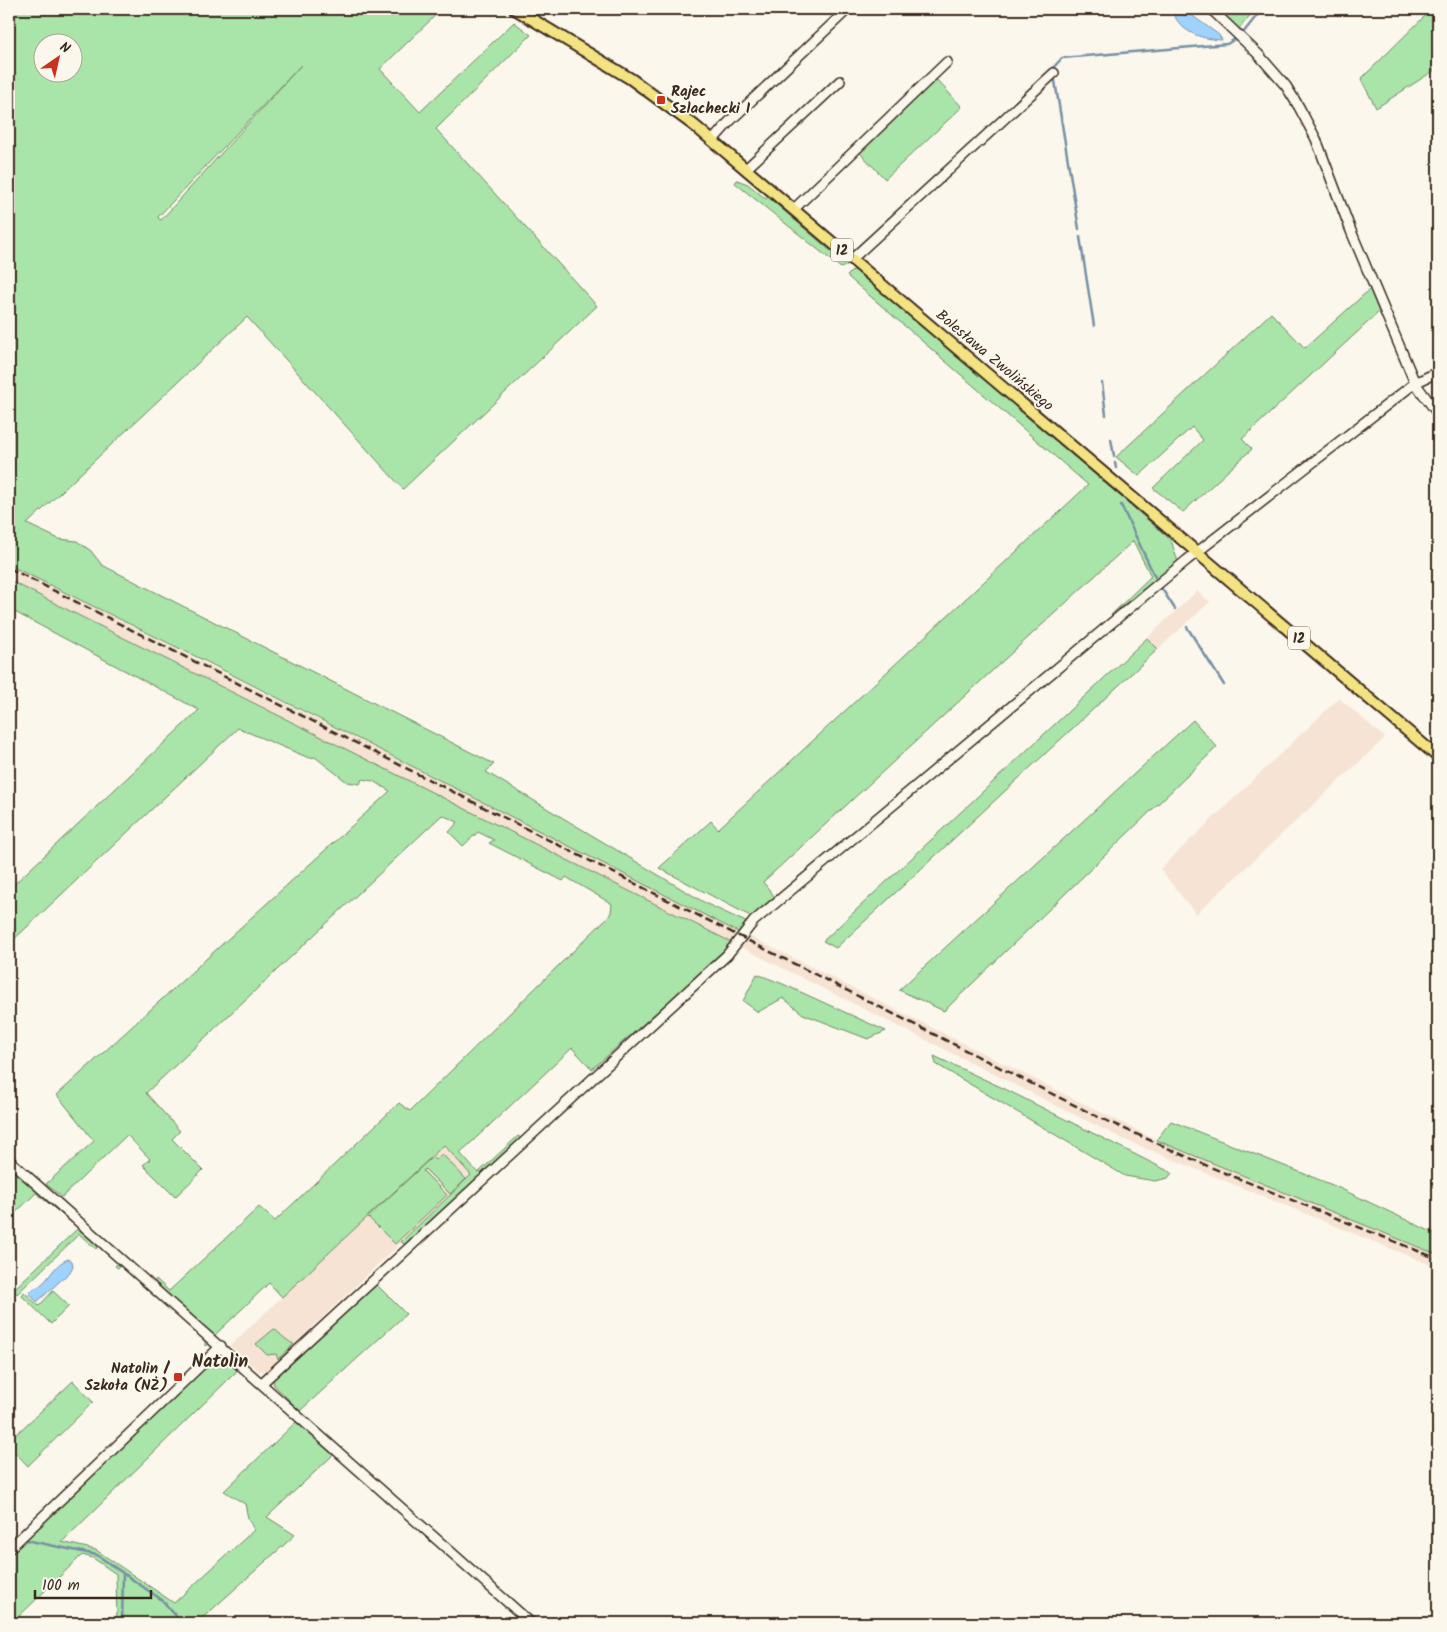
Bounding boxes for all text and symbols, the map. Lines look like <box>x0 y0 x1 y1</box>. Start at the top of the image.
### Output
north arrow <box>32 32 82 82</box>
text: N <box>55 36 75 60</box>
place label: Rajec Szlachecki I <box>671 80 751 121</box>
marker: Rajec Szlachecki I <box>655 94 667 106</box>
road number: 12 <box>831 238 853 262</box>
street label: Bolesława Zwolińskiego <box>930 304 1059 418</box>
road number: 12 <box>1288 626 1310 650</box>
district label: Natolin <box>192 1348 248 1377</box>
place label: Natolin / Szkoła (NŻ) <box>85 1357 171 1398</box>
marker: Natolin / Szkoła (NŻ) <box>172 1371 184 1383</box>
scale bar <box>35 1567 151 1599</box>
text: 100 m <box>42 1574 80 1598</box>

